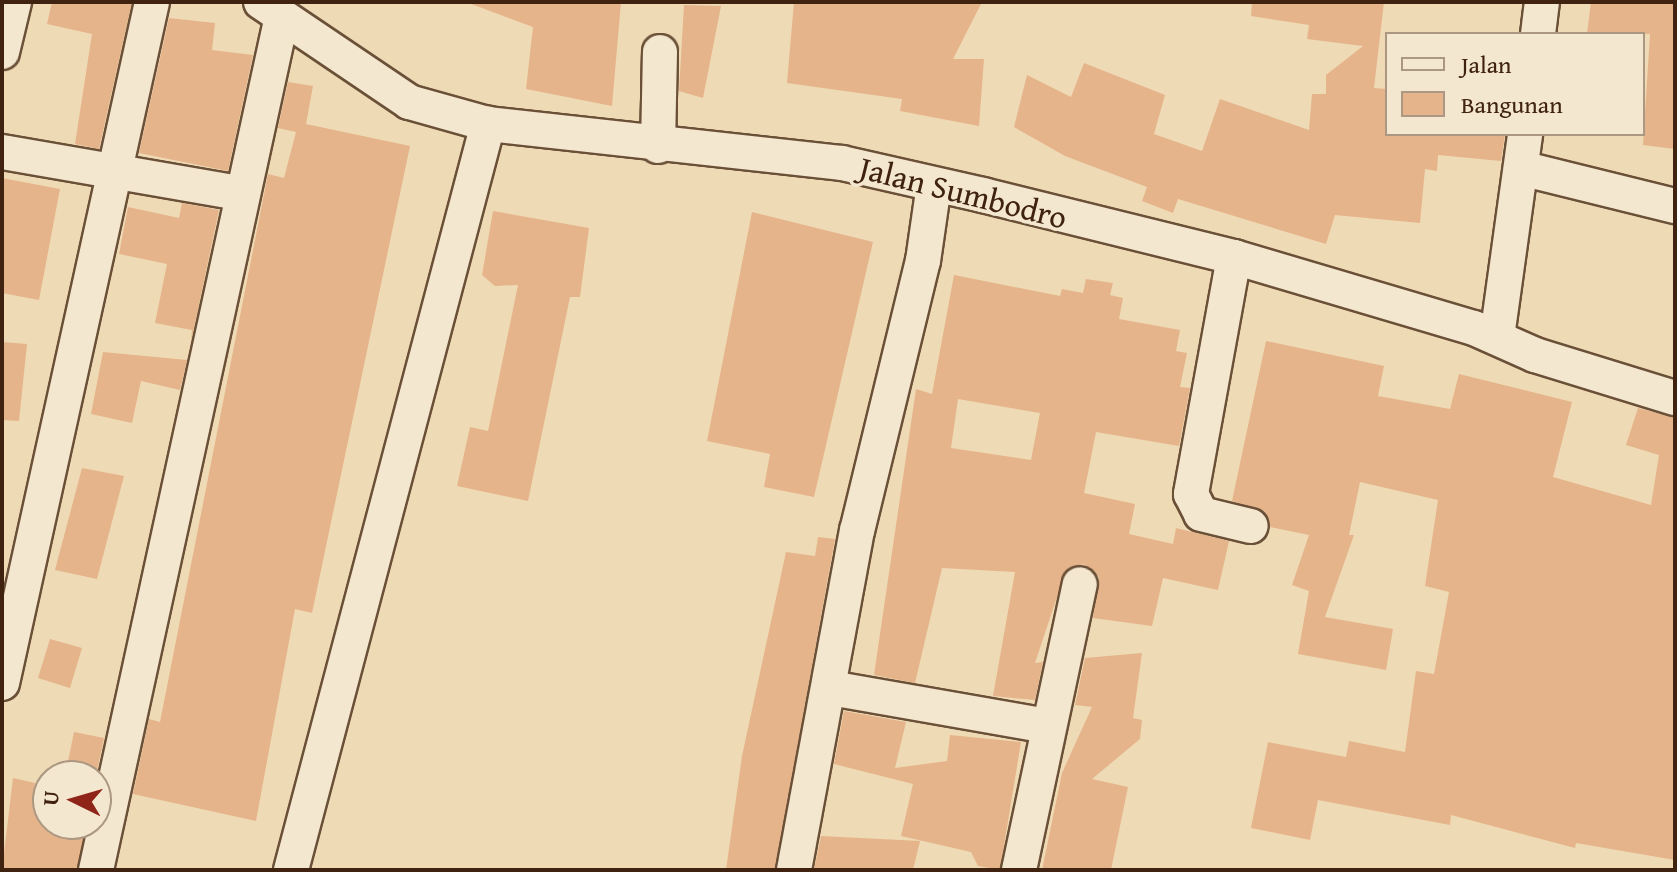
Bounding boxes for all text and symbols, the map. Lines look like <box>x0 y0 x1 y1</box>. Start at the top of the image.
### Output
legend <box>1385 32 1645 136</box>
text: Jalan <box>1461 47 1511 82</box>
text: Bangunan <box>1461 87 1563 122</box>
street label: Jalan Sumbodro <box>855 149 1071 237</box>
north arrow <box>32 760 112 840</box>
text: U <box>33 789 67 807</box>

